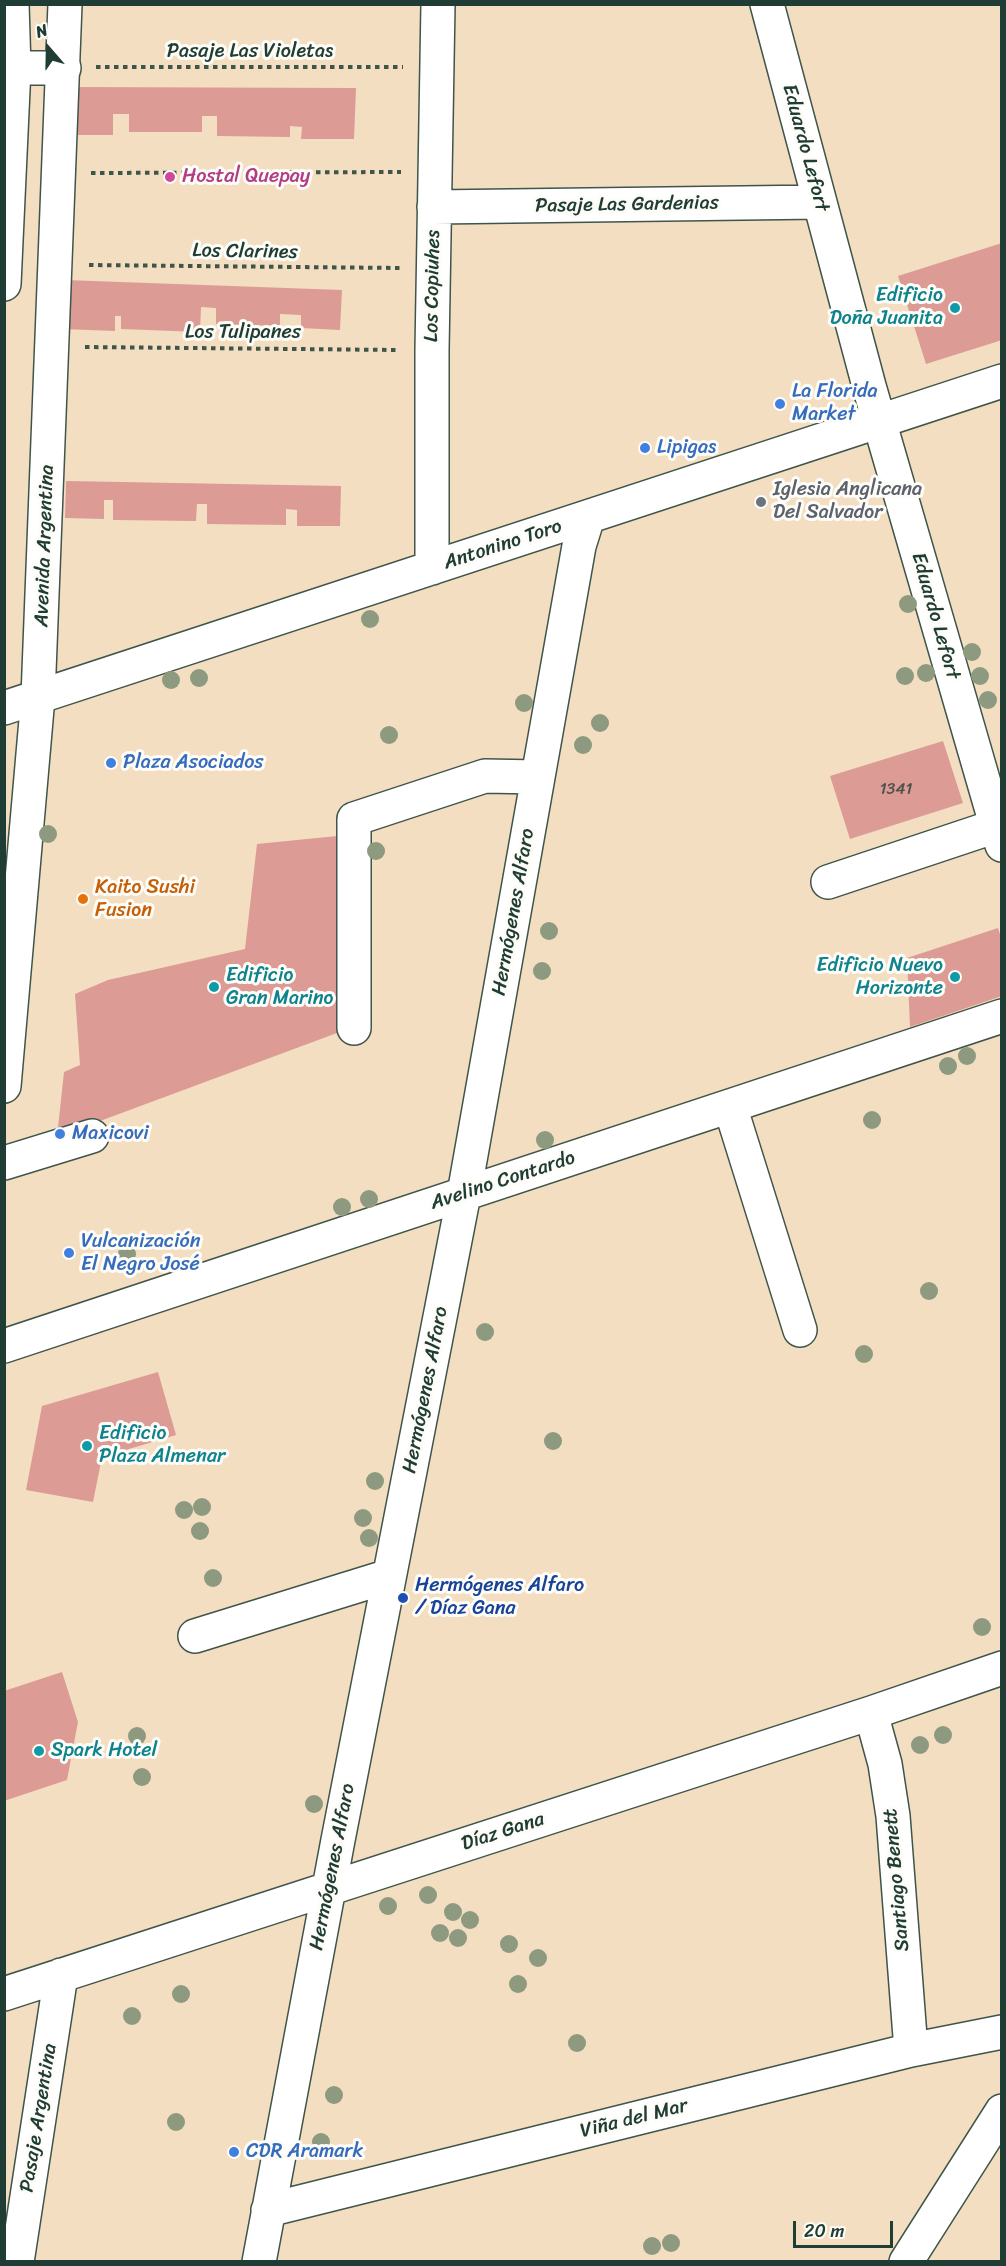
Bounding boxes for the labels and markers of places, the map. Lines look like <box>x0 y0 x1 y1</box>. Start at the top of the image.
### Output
place label: Hostal Quepay <box>182 165 310 189</box>
marker: Hostal Quepay <box>163 170 177 184</box>
place label: Edificio Doña Juanita <box>830 284 943 331</box>
marker: Edificio Doña Juanita <box>948 301 962 315</box>
place label: La Florida Market <box>792 380 878 427</box>
marker: La Florida Market <box>773 397 787 411</box>
place label: Lipigas <box>657 436 716 460</box>
marker: Lipigas <box>638 441 652 455</box>
place label: Iglesia Anglicana Del Salvador <box>773 478 922 525</box>
marker: Iglesia Anglicana Del Salvador <box>754 495 768 509</box>
place label: Plaza Asociados <box>123 751 264 775</box>
marker: Plaza Asociados <box>104 756 118 770</box>
place label: Kaito Sushi Fusion <box>95 876 195 923</box>
marker: Kaito Sushi Fusion <box>76 892 90 906</box>
place label: Edificio Nuevo Horizonte <box>816 954 943 1001</box>
place label: Edificio Gran Marino <box>226 964 333 1011</box>
marker: Edificio Nuevo Horizonte <box>948 970 962 984</box>
marker: Edificio Gran Marino <box>207 980 221 994</box>
place label: Maxicovi <box>72 1122 149 1146</box>
marker: Maxicovi <box>53 1127 67 1141</box>
place label: Vulcanización El Negro José <box>81 1230 201 1277</box>
marker: Vulcanización El Negro José <box>62 1246 76 1260</box>
place label: Edificio Plaza Almenar <box>99 1422 225 1469</box>
marker: Edificio Plaza Almenar <box>80 1439 94 1453</box>
place label: Hermógenes Alfaro / Díaz Gana <box>415 1574 584 1621</box>
marker: Hermógenes Alfaro / Díaz Gana <box>396 1591 410 1605</box>
place label: Spark Hotel <box>51 1739 157 1763</box>
marker: Spark Hotel <box>32 1744 46 1758</box>
place label: CDR Aramark <box>246 2140 363 2164</box>
marker: CDR Aramark <box>227 2145 241 2159</box>

